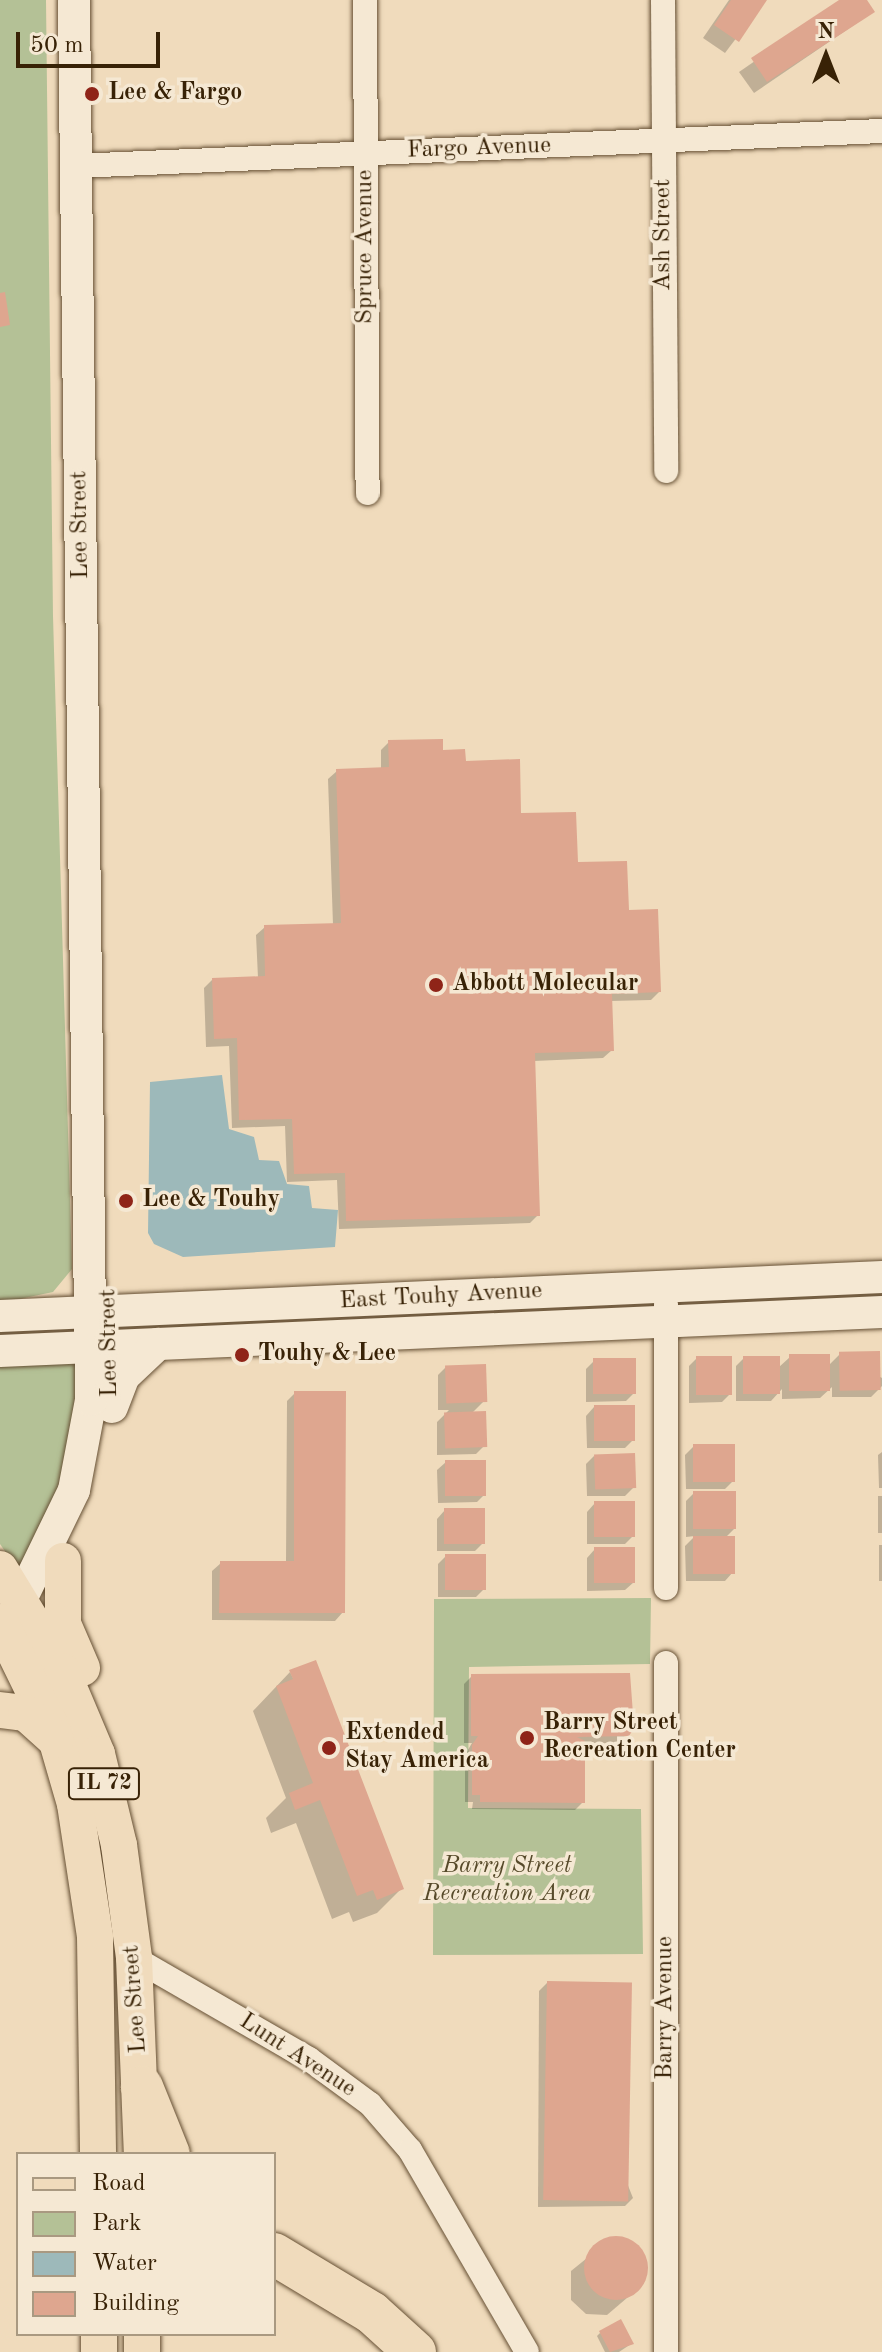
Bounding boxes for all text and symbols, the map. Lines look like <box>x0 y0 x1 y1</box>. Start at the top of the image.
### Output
scale bar <box>20 16 164 66</box>
north arrow <box>786 16 866 96</box>
text: N <box>818 21 834 43</box>
text: 50 m <box>30 34 84 58</box>
place label: Lee & Fargo <box>108 80 242 108</box>
marker: Lee & Fargo <box>83 85 101 103</box>
street label: Fargo Avenue <box>406 132 552 166</box>
street label: Spruce Avenue <box>352 170 380 324</box>
street label: Ash Street <box>650 179 678 291</box>
street label: Lee Street <box>66 471 96 579</box>
place label: Abbott Molecular <box>452 971 638 999</box>
marker: Abbott Molecular <box>427 976 445 994</box>
place label: Lee & Touhy <box>142 1187 280 1215</box>
marker: Lee & Touhy <box>117 1192 135 1210</box>
street label: East Touhy Avenue <box>339 1277 543 1317</box>
street label: Lee Street <box>95 1289 125 1397</box>
place label: Touhy & Lee <box>258 1341 396 1369</box>
marker: Touhy & Lee <box>233 1346 251 1364</box>
place label: Barry Street Recreation Center <box>543 1710 736 1766</box>
place label: Extended Stay America <box>345 1720 489 1776</box>
marker: Barry Street Recreation Center <box>518 1729 536 1747</box>
marker: Extended Stay America <box>320 1739 338 1757</box>
road number: IL 72 <box>66 1766 142 1802</box>
park label: Barry Street Recreation Area <box>423 1853 591 1909</box>
street label: Barry Avenue <box>652 1936 680 2080</box>
street label: Lee Street <box>118 1944 154 2054</box>
street label: Lunt Avenue <box>233 2008 361 2104</box>
legend <box>16 2152 276 2336</box>
text: Road <box>92 2172 145 2196</box>
text: Park <box>92 2212 141 2236</box>
text: Water <box>92 2252 157 2276</box>
text: Building <box>92 2292 179 2316</box>

